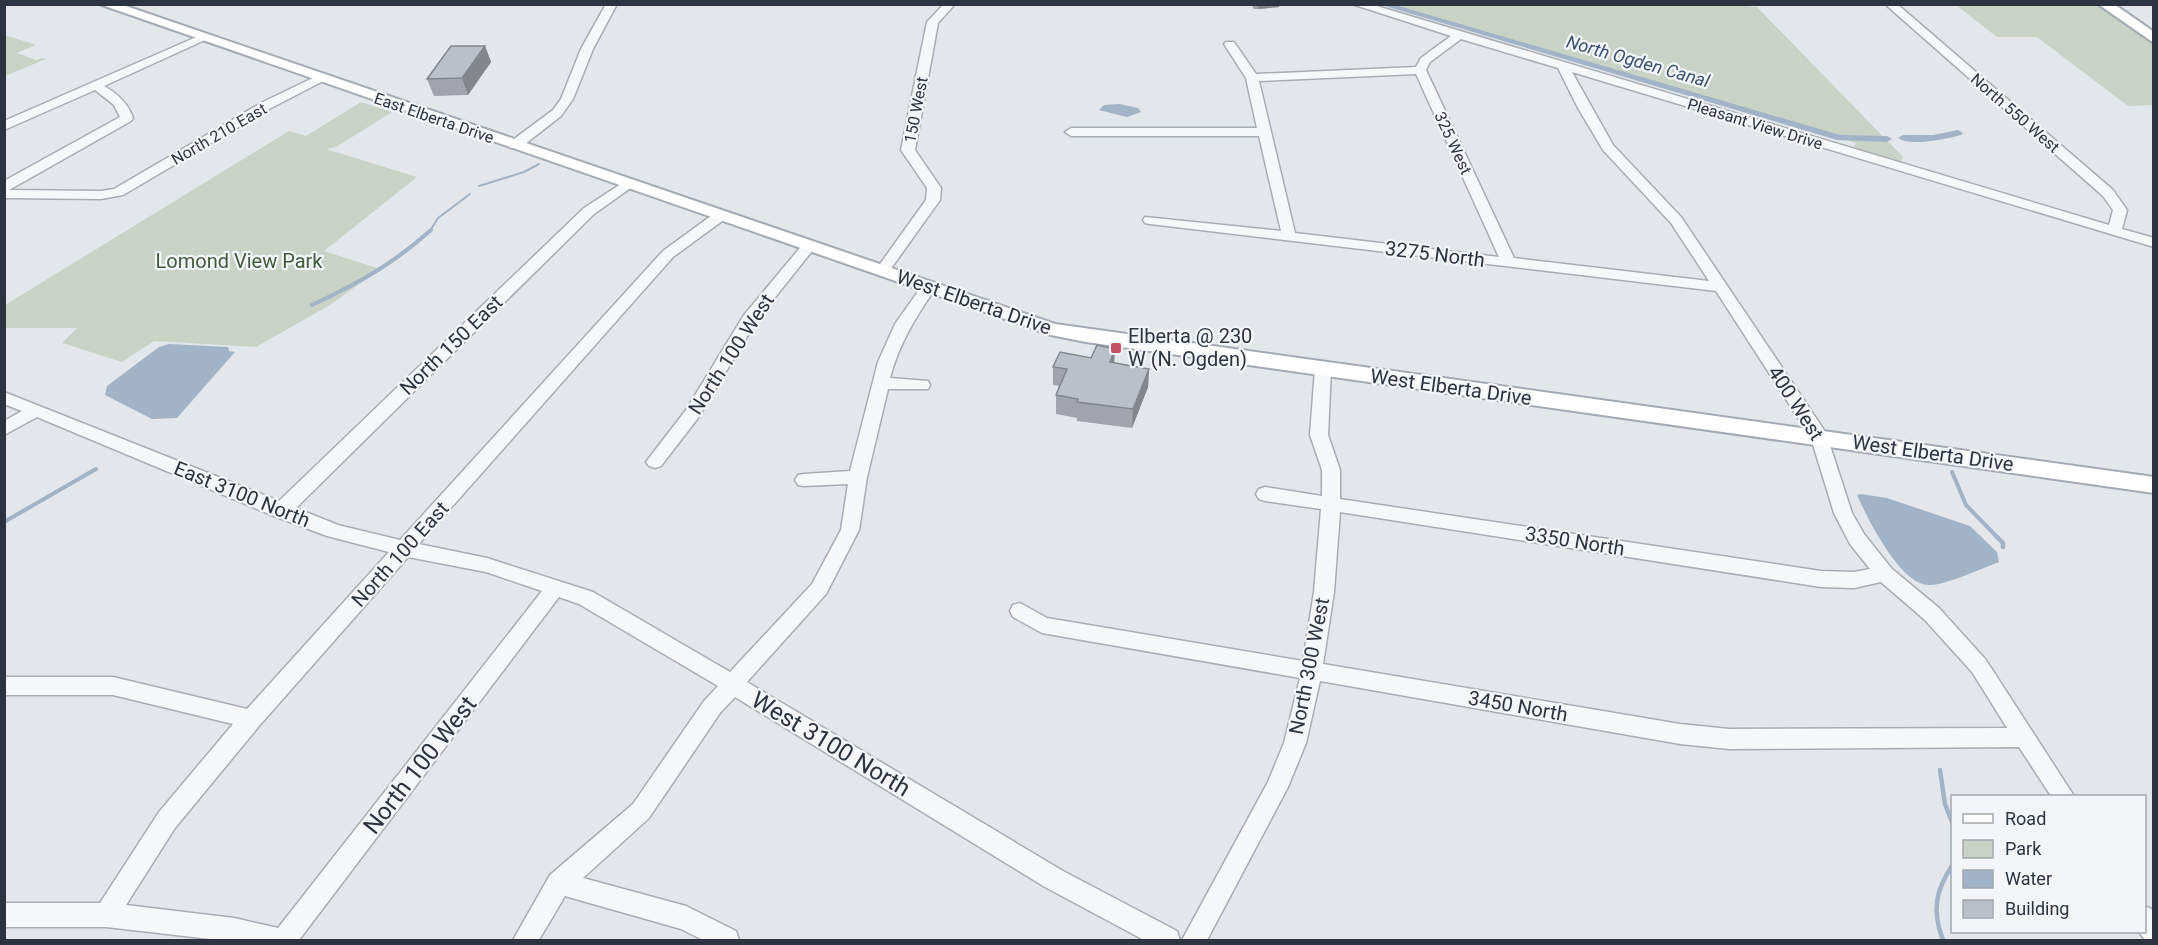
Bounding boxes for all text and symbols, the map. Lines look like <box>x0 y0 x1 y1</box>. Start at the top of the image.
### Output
water label: North Ogden Canal <box>1564 31 1713 92</box>
street label: North 550 West <box>1967 69 2063 157</box>
street label: 150 West <box>900 75 932 145</box>
street label: East Elberta Drive <box>372 89 496 147</box>
street label: Pleasant View Drive <box>1685 94 1825 154</box>
street label: North 210 East <box>168 99 270 169</box>
street label: 325 West <box>1430 109 1476 177</box>
street label: 3275 North <box>1384 236 1486 272</box>
park label: Lomond View Park <box>156 249 323 273</box>
street label: West Elberta Drive <box>893 264 1055 340</box>
street label: North 100 West <box>683 289 779 419</box>
street label: North 150 East <box>395 290 507 400</box>
place label: Elberta @ 230 W (N. Ogden) <box>1128 324 1252 371</box>
marker: Elberta @ 230 W (N. Ogden) <box>1109 341 1123 355</box>
street label: 400 West <box>1763 361 1829 445</box>
street label: West Elberta Drive <box>1369 364 1533 410</box>
street label: West Elberta Drive <box>1851 430 2015 476</box>
street label: East 3100 North <box>171 456 313 532</box>
street label: North 100 East <box>346 496 454 612</box>
street label: 3350 North <box>1524 521 1626 561</box>
street label: North 300 West <box>1284 595 1334 737</box>
street label: 3450 North <box>1466 685 1570 727</box>
street label: West 3100 North <box>746 686 916 802</box>
street label: North 100 West <box>358 691 482 839</box>
legend <box>1951 795 2146 933</box>
text: Road <box>2005 808 2046 829</box>
text: Park <box>2005 838 2042 859</box>
text: Water <box>2005 868 2052 889</box>
text: Building <box>2005 898 2069 919</box>

